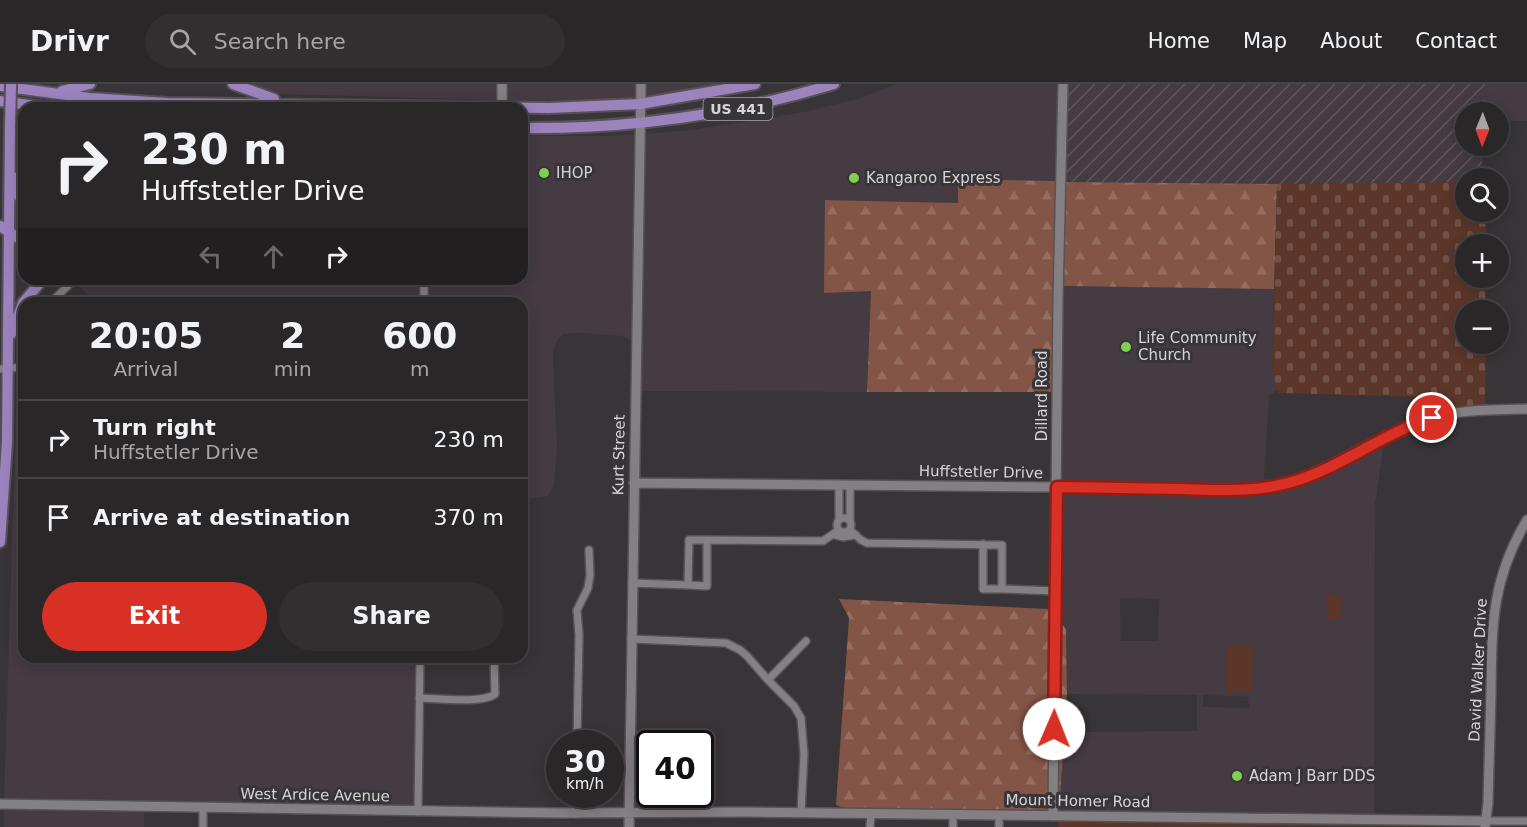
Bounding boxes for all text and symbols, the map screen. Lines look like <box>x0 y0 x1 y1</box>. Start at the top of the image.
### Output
search box <box>145 14 565 68</box>
text: Drivr <box>30 25 109 58</box>
icon: search <box>166 25 199 58</box>
text: Search here <box>214 29 346 54</box>
text: Home <box>1148 29 1210 53</box>
text: Map <box>1243 29 1287 53</box>
text: About <box>1320 29 1382 53</box>
text: Contact <box>1415 29 1497 53</box>
road number: US 441 <box>704 98 772 120</box>
north arrow <box>1455 102 1509 156</box>
map controls <box>1455 102 1509 354</box>
text: 230 m <box>141 125 287 174</box>
icon: right <box>42 126 120 204</box>
place label: IHOP <box>556 164 593 182</box>
marker: IHOP <box>537 166 551 180</box>
button: search <box>1455 168 1509 222</box>
place label: Kangaroo Express <box>866 169 1001 187</box>
marker: Kangaroo Express <box>847 171 861 185</box>
text: Huffstetler Drive <box>141 175 365 206</box>
button: + <box>1455 234 1509 288</box>
icon: left <box>194 240 227 273</box>
icon: ahead <box>257 240 290 273</box>
icon: right <box>320 240 353 273</box>
button: − <box>1455 300 1509 354</box>
text: 20:05 <box>89 315 203 356</box>
text: 2 <box>280 315 305 356</box>
text: 600 <box>382 315 457 356</box>
place label: Life Community Church <box>1138 329 1257 364</box>
marker: Life Community Church <box>1119 340 1133 354</box>
street label: Dillard Road <box>1033 350 1051 442</box>
text: Arrival <box>113 357 178 381</box>
text: min <box>274 357 312 381</box>
text: m <box>410 357 430 381</box>
pin <box>1406 392 1457 443</box>
icon: arrive <box>1415 401 1448 434</box>
street label: Kurt Street <box>609 414 629 496</box>
text: Turn right <box>93 415 216 440</box>
icon: right <box>42 423 75 456</box>
text: 230 m <box>434 427 504 452</box>
text: Huffstetler Drive <box>93 440 259 464</box>
street label: Huffstetler Drive <box>919 462 1043 482</box>
icon: arrive <box>42 501 75 534</box>
text: Arrive at destination <box>93 505 350 530</box>
text: 370 m <box>434 505 504 530</box>
button: Exit <box>42 582 267 651</box>
button: Share <box>279 582 504 651</box>
street label: David Walker Drive <box>1465 598 1491 742</box>
position arrow <box>1022 697 1086 761</box>
speed limit sign: 40 <box>636 730 714 808</box>
text: 30 <box>564 744 606 779</box>
place label: Adam J Barr DDS <box>1249 767 1375 785</box>
marker: Adam J Barr DDS <box>1230 769 1244 783</box>
text: km/h <box>566 775 604 793</box>
street label: West Ardice Avenue <box>240 785 390 805</box>
street label: Mount Homer Road <box>1006 791 1150 811</box>

